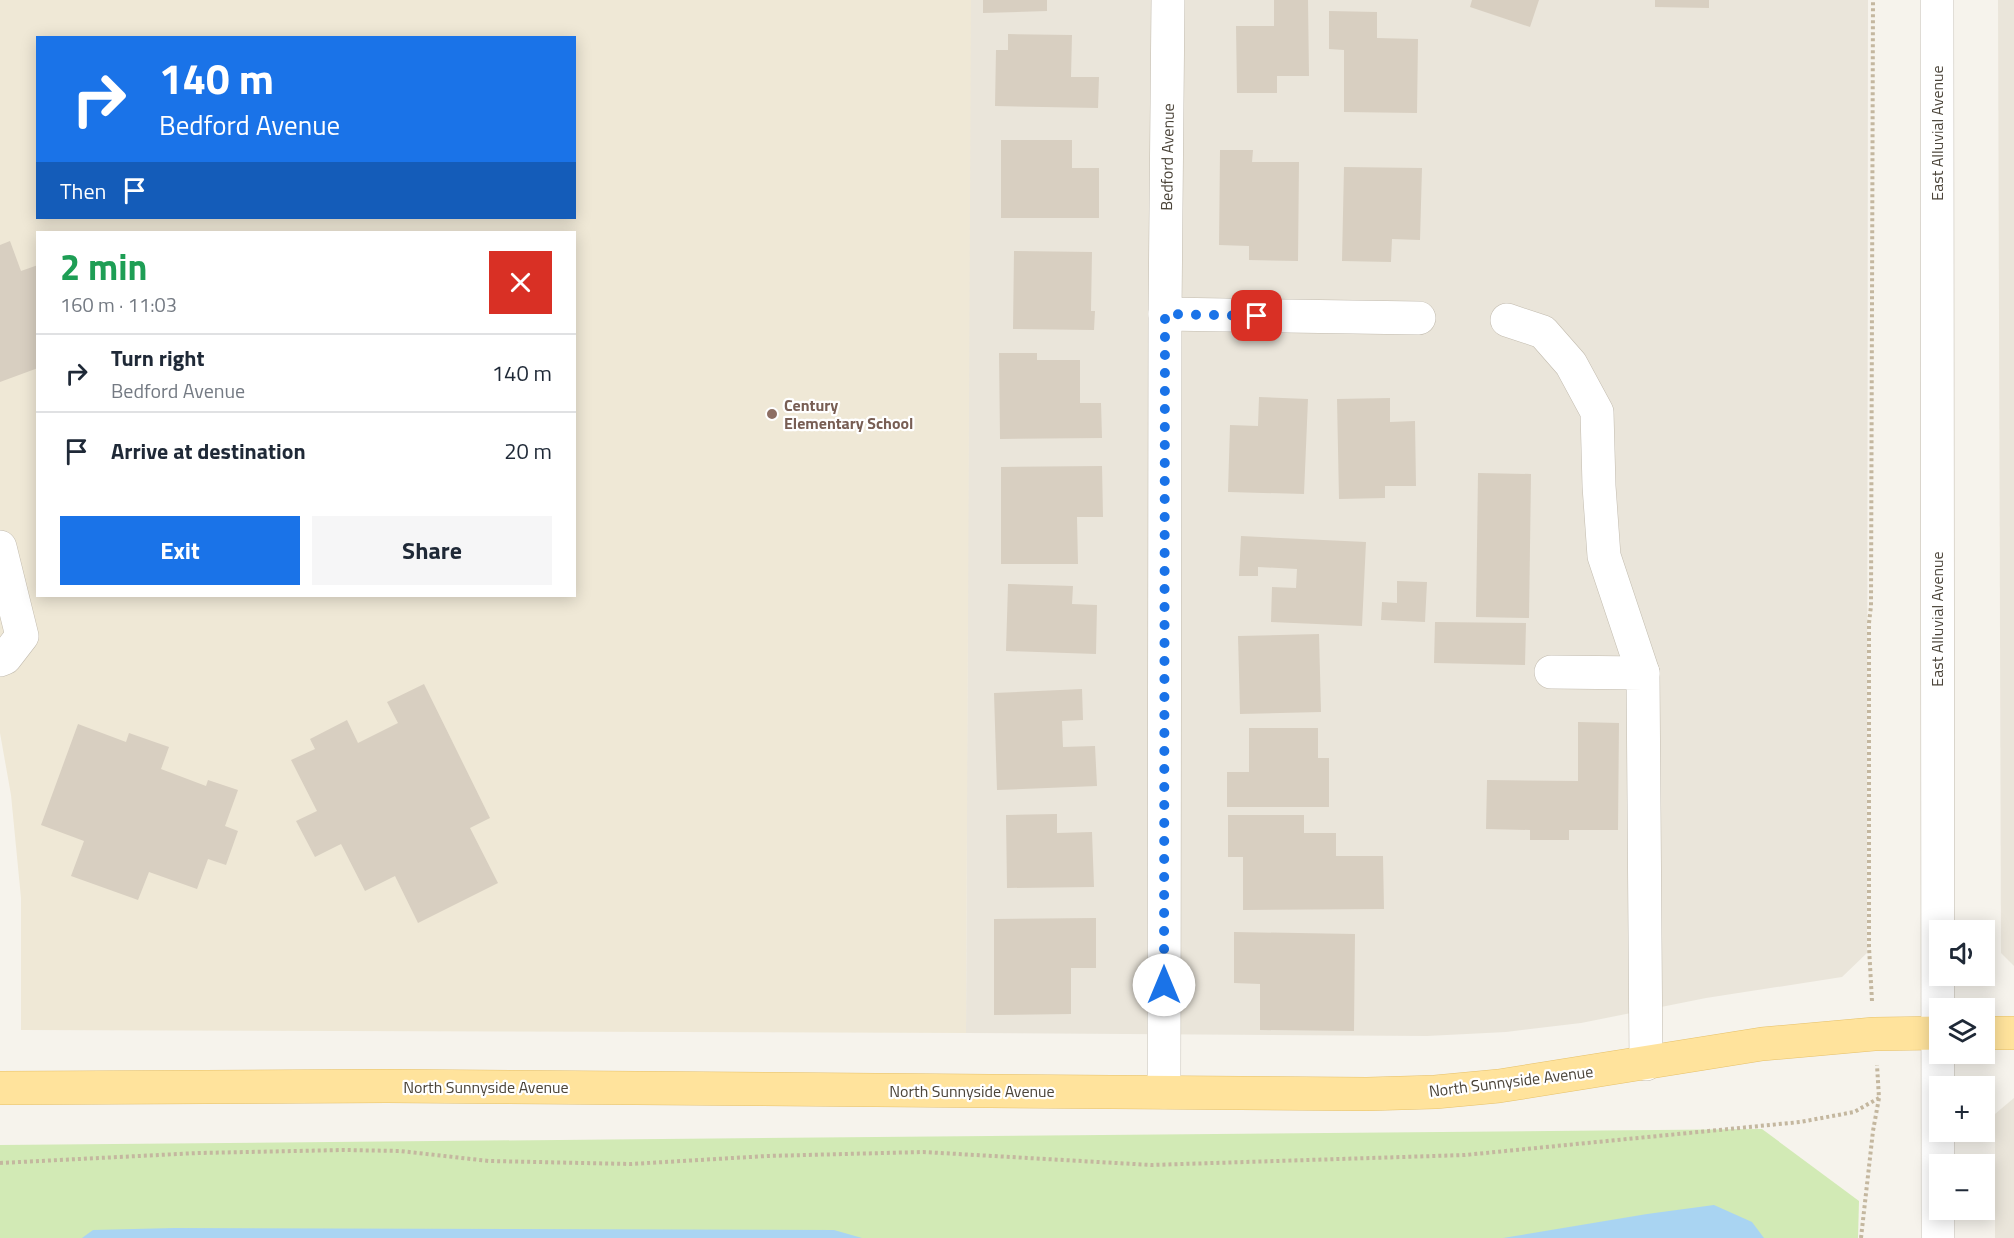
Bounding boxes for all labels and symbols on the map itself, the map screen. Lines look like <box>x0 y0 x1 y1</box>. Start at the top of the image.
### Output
street label: East Alluvial Avenue <box>1925 65 1949 201</box>
street label: Bedford Avenue <box>1154 103 1180 211</box>
pin <box>1231 290 1282 341</box>
place label: Century Elementary School <box>784 393 913 435</box>
marker: Century Elementary School <box>765 407 779 421</box>
street label: East Alluvial Avenue <box>1925 551 1949 687</box>
position arrow <box>1132 953 1196 1017</box>
street label: North Sunnyside Avenue <box>1427 1059 1595 1103</box>
street label: North Sunnyside Avenue <box>403 1075 569 1099</box>
street label: North Sunnyside Avenue <box>889 1079 1055 1103</box>

